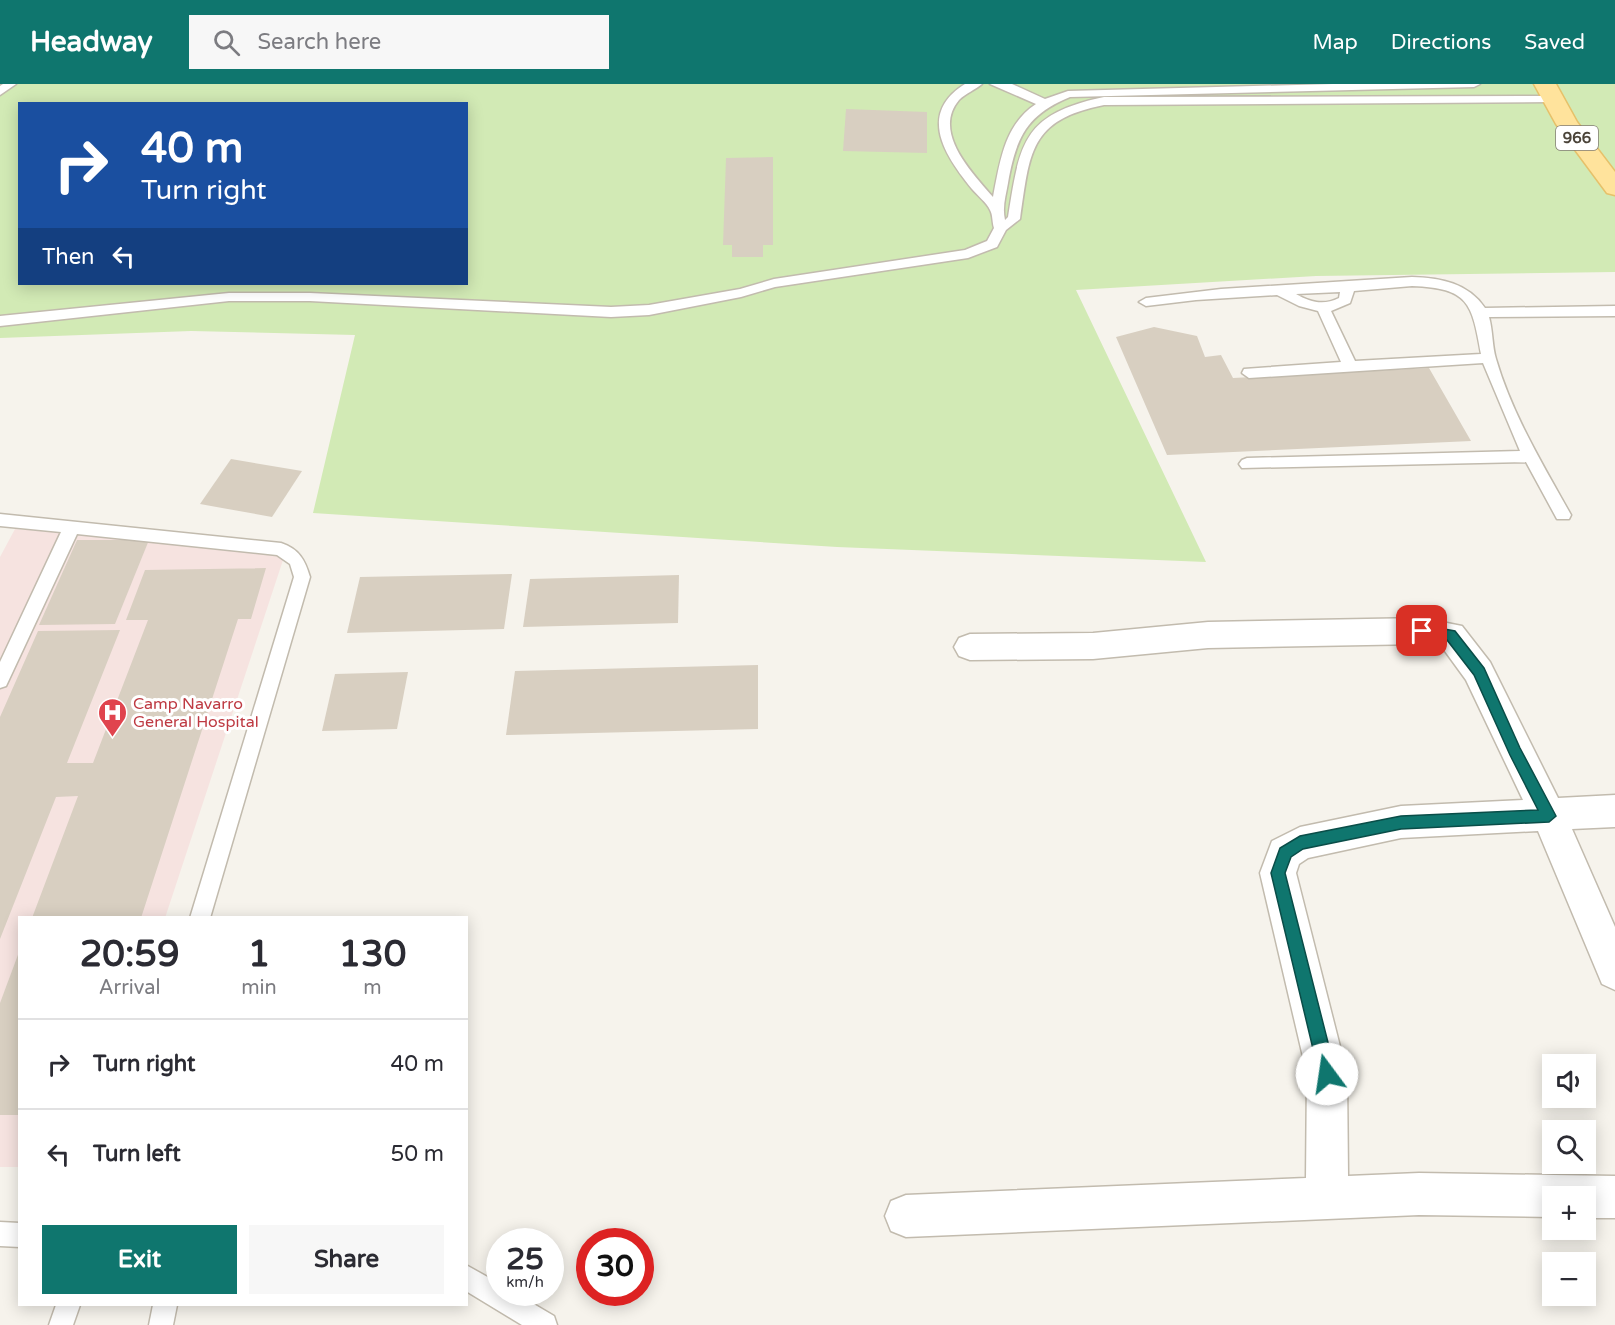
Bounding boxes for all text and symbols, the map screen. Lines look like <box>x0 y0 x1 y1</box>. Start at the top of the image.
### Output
search box <box>189 15 609 69</box>
text: Headway <box>30 25 153 59</box>
icon: search <box>210 26 243 59</box>
text: Search here <box>258 29 381 55</box>
text: Map <box>1312 30 1358 55</box>
text: Directions <box>1391 30 1491 55</box>
text: Saved <box>1524 30 1585 55</box>
text: 40 m <box>141 123 243 174</box>
icon: right <box>42 126 120 204</box>
road number: 966 <box>1556 126 1598 150</box>
text: Turn right <box>141 174 267 207</box>
icon: left <box>107 240 140 273</box>
text: Then <box>42 244 95 270</box>
pin <box>1396 605 1447 656</box>
icon: arrive <box>1405 614 1438 647</box>
place label: Camp Navarro General Hospital <box>133 694 259 732</box>
hospital icon: Camp Navarro General Hospital <box>96 696 128 738</box>
text: 20:59 <box>80 933 180 976</box>
text: 1 <box>248 933 270 976</box>
text: 130 <box>338 933 406 976</box>
text: Arrival <box>99 976 161 1000</box>
text: min <box>241 976 277 1000</box>
text: m <box>363 976 382 1000</box>
position arrow <box>1295 1042 1359 1106</box>
icon: right <box>42 1048 75 1081</box>
text: Turn right <box>93 1051 195 1077</box>
text: 40 m <box>390 1051 444 1077</box>
map controls <box>1542 1054 1596 1306</box>
button: sound <box>1542 1054 1596 1108</box>
button: search <box>1542 1120 1596 1174</box>
icon: left <box>42 1138 75 1171</box>
text: Turn left <box>93 1141 181 1167</box>
text: 50 m <box>390 1141 444 1167</box>
button: + <box>1542 1186 1596 1240</box>
button: Exit <box>42 1225 237 1294</box>
button: Share <box>249 1225 444 1294</box>
speed limit sign: 30 <box>576 1228 654 1306</box>
text: 25 <box>506 1241 544 1278</box>
button: − <box>1542 1252 1596 1306</box>
text: km/h <box>506 1273 544 1291</box>

